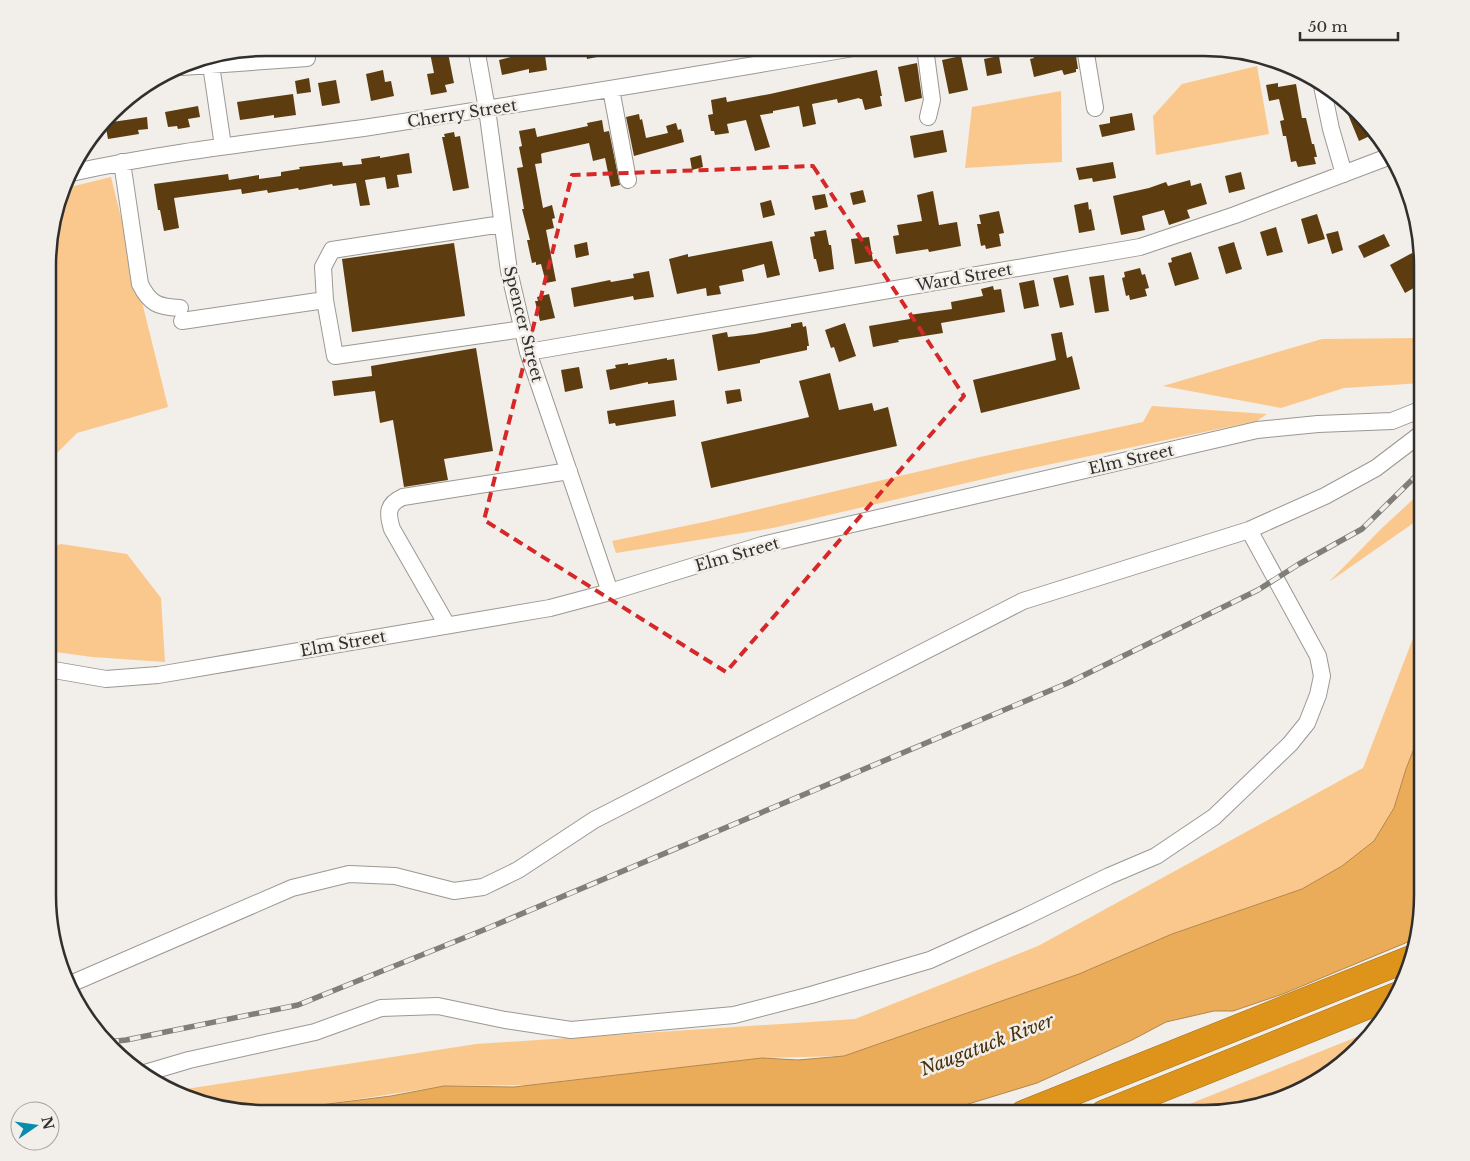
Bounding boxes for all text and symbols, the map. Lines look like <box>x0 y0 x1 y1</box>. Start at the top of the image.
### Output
scale bar <box>1300 10 1398 42</box>
text: 50 m <box>1308 17 1348 36</box>
street label: Cherry Street <box>406 94 518 132</box>
street label: Ward Street <box>913 259 1014 295</box>
street label: Spencer Street <box>500 264 548 384</box>
street label: Elm Street <box>1087 440 1175 478</box>
street label: Elm Street <box>693 532 781 576</box>
street label: Elm Street <box>299 626 387 660</box>
water label: Naugatuck River <box>916 1009 1058 1081</box>
north arrow <box>10 1101 60 1151</box>
text: N <box>37 1115 58 1132</box>

